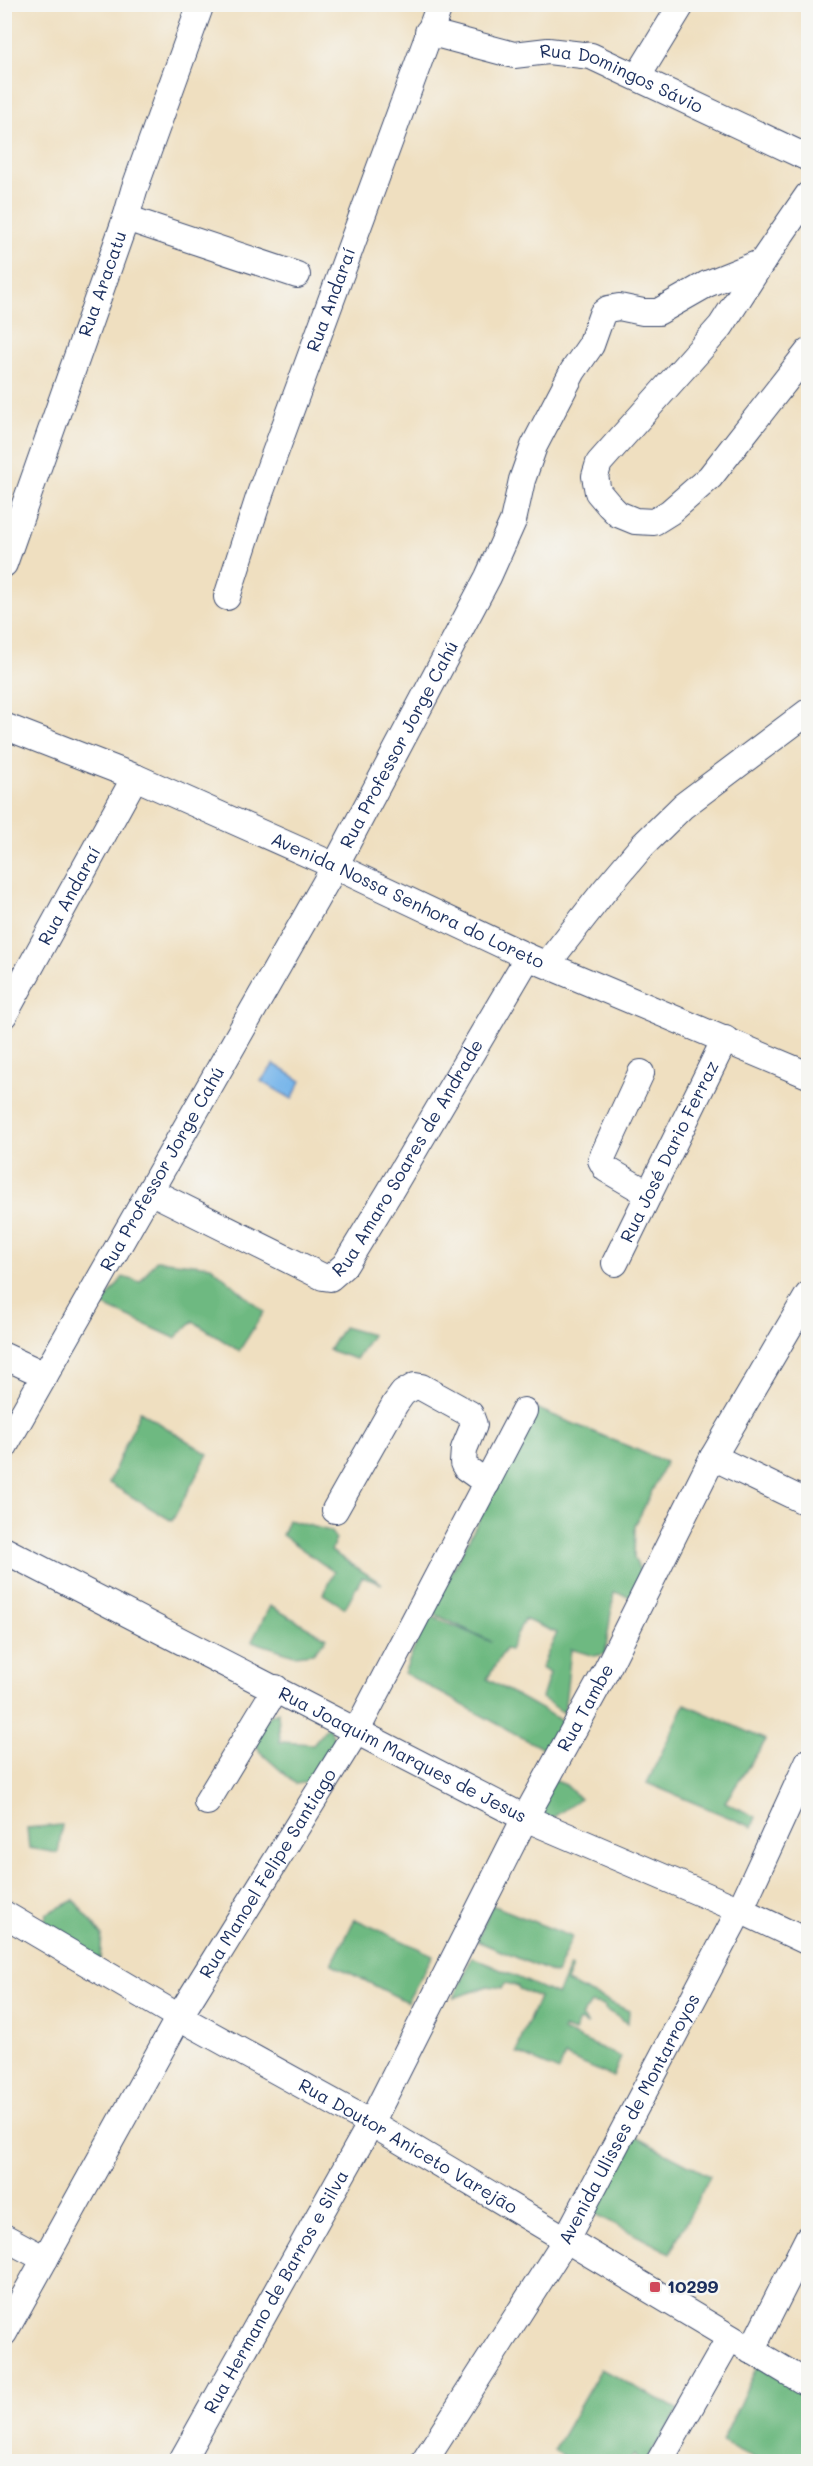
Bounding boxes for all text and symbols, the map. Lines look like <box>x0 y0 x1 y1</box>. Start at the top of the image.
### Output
street label: Rua Domingos Sávio <box>538 38 708 118</box>
street label: Rua Aracatu <box>72 227 132 340</box>
street label: Rua Andaraí <box>300 244 360 355</box>
street label: Rua Professor Jorge Cahú <box>334 636 463 852</box>
street label: Avenida Nossa Senhora do Loreto <box>268 826 549 974</box>
street label: Rua Andaraí <box>32 842 106 949</box>
street label: Rua Amaro Soares de Andrade <box>327 1034 488 1282</box>
street label: Rua José Dario Ferraz <box>614 1056 724 1246</box>
street label: Rua Professor Jorge Cahú <box>94 1062 229 1275</box>
street label: Rua Tambe <box>551 1659 619 1755</box>
street label: Rua Joaquim Marques de Jesus <box>275 1680 531 1828</box>
street label: Rua Manoel Felipe Santiago <box>193 1763 341 1982</box>
street label: Avenida Ulisses de Montarroyos <box>552 1989 705 2248</box>
street label: Rua Doutor Aniceto Varejão <box>295 2072 523 2219</box>
street label: Rua Hermano de Barros e Silva <box>198 2165 353 2417</box>
place label: 10299 <box>667 2274 718 2298</box>
marker: 10299 <box>648 2280 662 2294</box>

